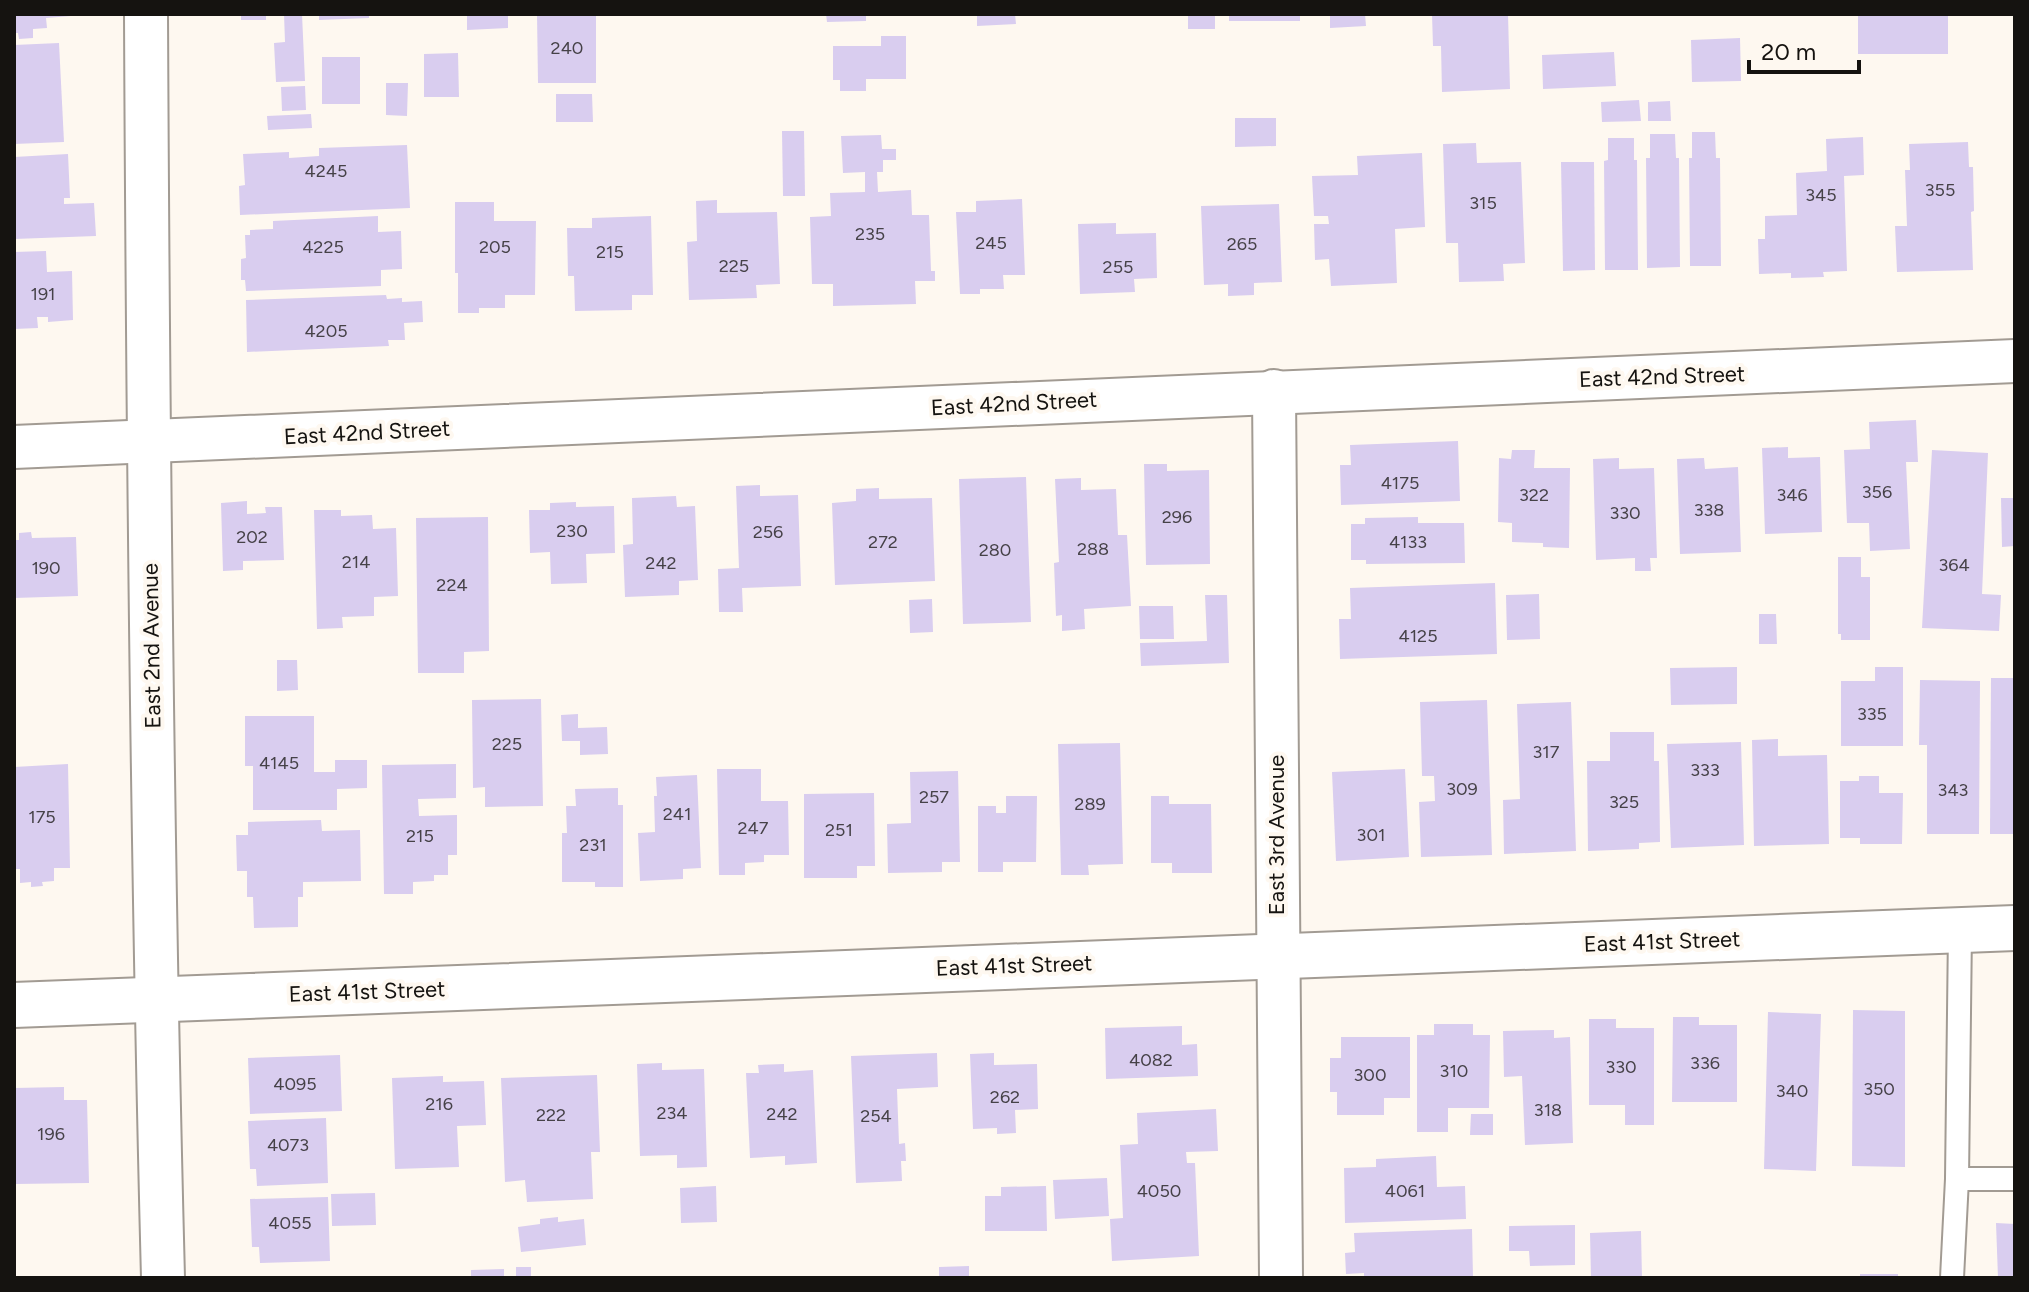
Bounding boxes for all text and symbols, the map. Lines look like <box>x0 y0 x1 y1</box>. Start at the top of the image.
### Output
scale bar <box>1749 24 1859 74</box>
house number: 240 <box>551 37 583 59</box>
text: 20 m <box>1761 37 1816 66</box>
house number: 4245 <box>305 160 347 182</box>
house number: 355 <box>1925 179 1955 201</box>
house number: 345 <box>1805 184 1837 206</box>
house number: 315 <box>1469 192 1497 214</box>
house number: 235 <box>855 223 885 245</box>
house number: 245 <box>975 232 1007 254</box>
house number: 265 <box>1227 233 1257 255</box>
house number: 4225 <box>302 236 344 258</box>
house number: 205 <box>479 236 511 258</box>
house number: 215 <box>596 241 624 263</box>
house number: 225 <box>719 255 749 277</box>
house number: 255 <box>1103 256 1133 278</box>
house number: 191 <box>30 283 56 305</box>
house number: 4205 <box>304 320 348 342</box>
street label: East 42nd Street <box>1578 360 1746 393</box>
street label: East 42nd Street <box>930 386 1098 421</box>
street label: East 42nd Street <box>283 415 451 450</box>
house number: 4175 <box>1381 472 1419 494</box>
house number: 356 <box>1862 481 1892 503</box>
house number: 322 <box>1519 484 1549 506</box>
house number: 346 <box>1776 484 1808 506</box>
house number: 338 <box>1694 499 1724 521</box>
house number: 330 <box>1609 502 1641 524</box>
house number: 296 <box>1162 506 1192 528</box>
house number: 230 <box>556 520 588 542</box>
house number: 256 <box>753 521 783 543</box>
house number: 202 <box>236 526 268 548</box>
house number: 272 <box>868 531 898 553</box>
house number: 4133 <box>1389 531 1427 553</box>
house number: 288 <box>1077 538 1109 560</box>
house number: 280 <box>979 539 1011 561</box>
house number: 214 <box>342 551 370 573</box>
house number: 242 <box>645 552 677 574</box>
house number: 364 <box>1938 554 1970 576</box>
house number: 190 <box>31 557 61 579</box>
street label: East 2nd Avenue <box>137 563 166 729</box>
house number: 224 <box>436 574 468 596</box>
house number: 4125 <box>1398 625 1438 647</box>
house number: 335 <box>1857 703 1887 725</box>
house number: 225 <box>492 733 522 755</box>
house number: 317 <box>1533 741 1560 763</box>
house number: 4145 <box>259 752 299 774</box>
street label: East 3rd Avenue <box>1263 755 1290 915</box>
house number: 333 <box>1690 759 1720 781</box>
house number: 309 <box>1446 778 1478 800</box>
house number: 343 <box>1938 779 1968 801</box>
house number: 257 <box>919 786 949 808</box>
house number: 325 <box>1609 791 1639 813</box>
house number: 289 <box>1074 793 1106 815</box>
house number: 241 <box>663 803 691 825</box>
house number: 175 <box>28 806 56 828</box>
house number: 247 <box>738 817 769 839</box>
house number: 251 <box>825 819 853 841</box>
house number: 301 <box>1357 824 1385 846</box>
house number: 215 <box>406 825 434 847</box>
house number: 231 <box>579 834 607 856</box>
street label: East 41st Street <box>1583 925 1741 958</box>
street label: East 41st Street <box>935 949 1093 982</box>
street label: East 41st Street <box>288 975 446 1008</box>
house number: 4082 <box>1129 1049 1173 1071</box>
house number: 336 <box>1690 1052 1720 1074</box>
house number: 330 <box>1605 1056 1637 1078</box>
house number: 310 <box>1440 1060 1468 1082</box>
house number: 300 <box>1354 1064 1386 1086</box>
house number: 4095 <box>273 1073 317 1095</box>
house number: 350 <box>1863 1078 1895 1100</box>
house number: 340 <box>1776 1080 1808 1102</box>
house number: 262 <box>990 1086 1020 1108</box>
house number: 216 <box>425 1093 453 1115</box>
house number: 318 <box>1534 1099 1562 1121</box>
house number: 234 <box>656 1102 688 1124</box>
house number: 242 <box>766 1103 798 1125</box>
house number: 222 <box>536 1104 566 1126</box>
house number: 254 <box>860 1105 892 1127</box>
house number: 196 <box>37 1123 65 1145</box>
house number: 4073 <box>267 1134 309 1156</box>
house number: 4050 <box>1137 1180 1181 1202</box>
house number: 4061 <box>1385 1180 1425 1202</box>
house number: 4055 <box>268 1212 312 1234</box>

